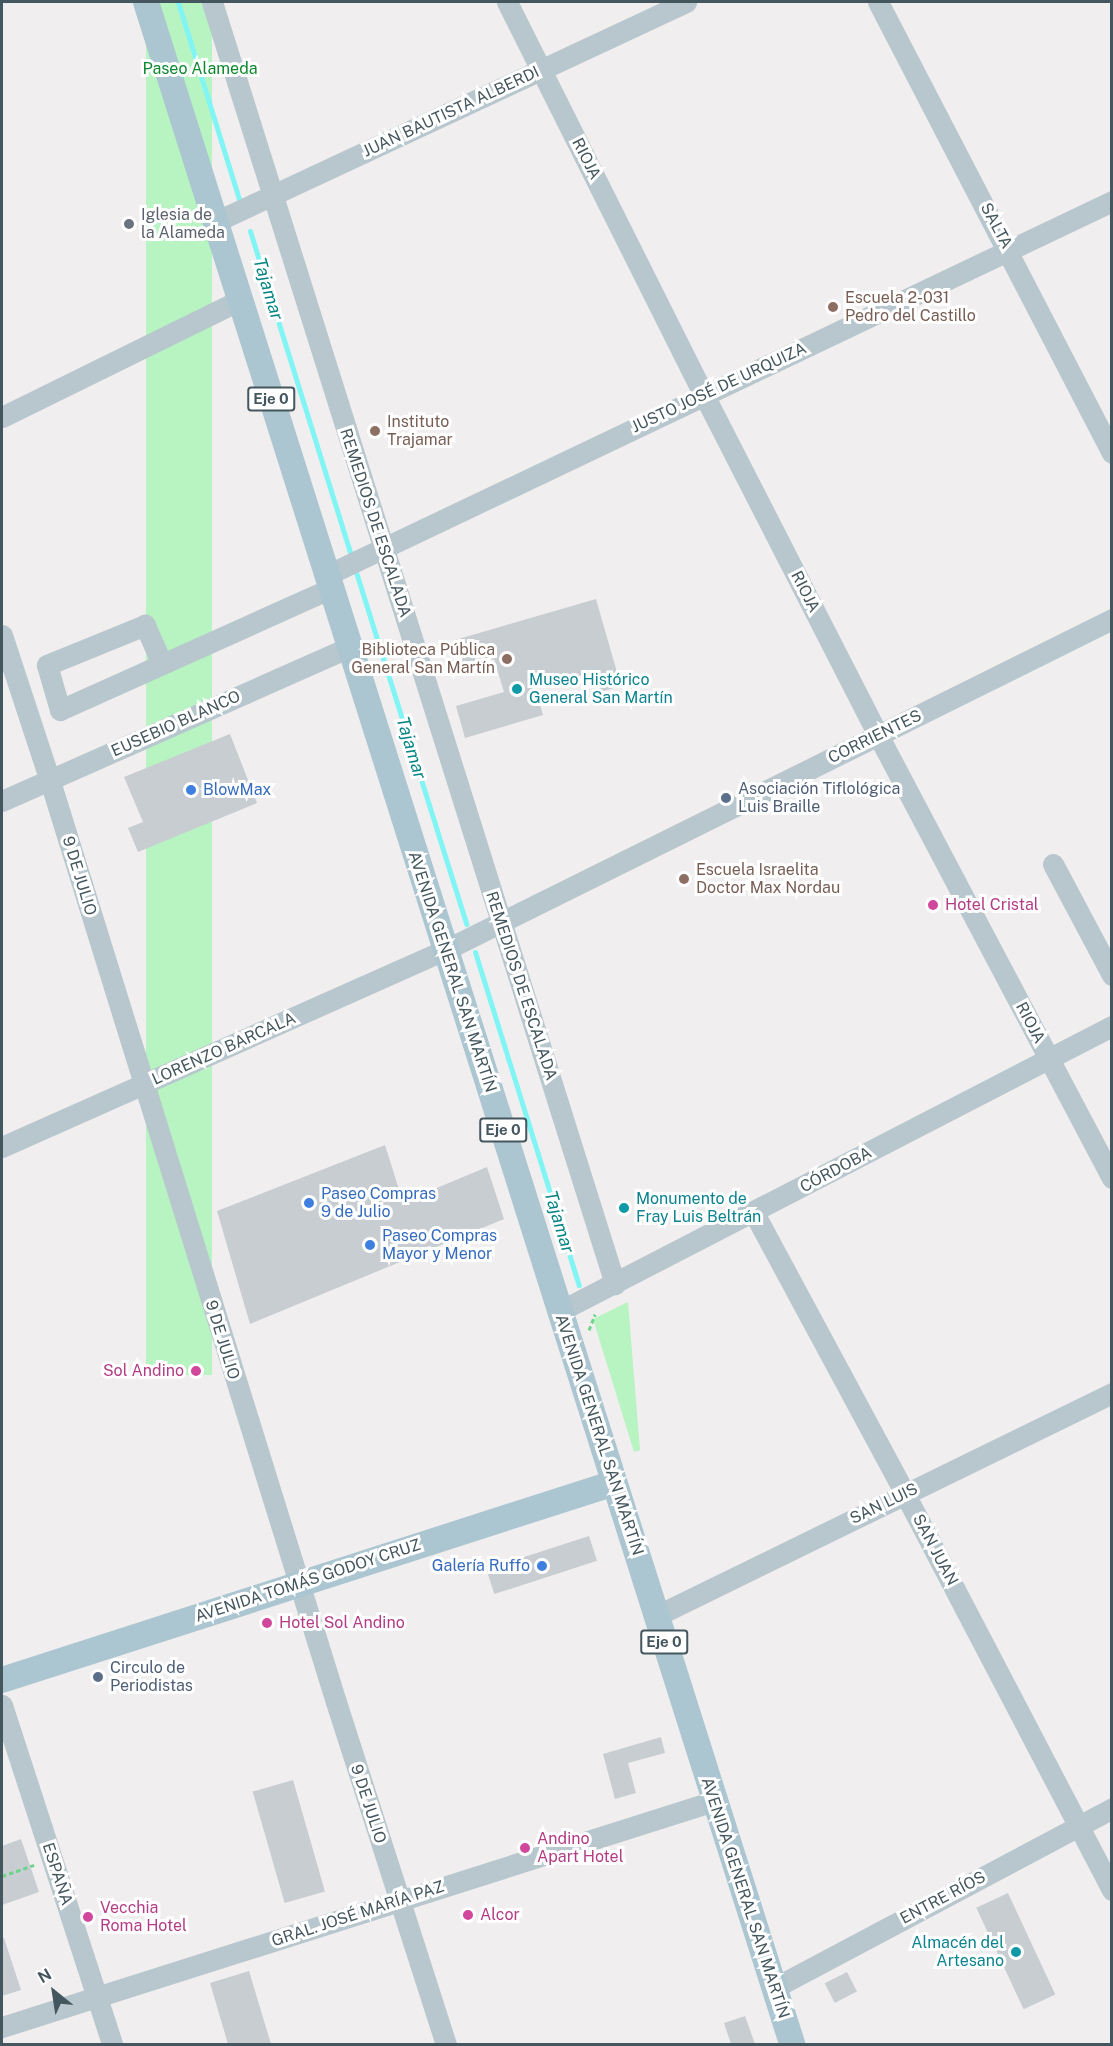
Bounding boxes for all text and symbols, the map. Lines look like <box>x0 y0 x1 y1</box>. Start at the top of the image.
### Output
park label: Paseo Alameda <box>142 59 258 79</box>
street label: JUAN BAUTISTA ALBERDI <box>360 63 542 161</box>
street label: RIOJA <box>567 135 605 183</box>
street label: SALTA <box>976 200 1016 252</box>
place label: Iglesia de la Alameda <box>141 205 225 243</box>
marker: Iglesia de la Alameda <box>122 217 136 231</box>
water label: Tajamar <box>248 255 288 323</box>
place label: Escuela 2-031 Pedro del Castillo <box>845 288 976 326</box>
marker: Escuela 2-031 Pedro del Castillo <box>826 300 840 314</box>
street label: JUSTO JOSÉ DE URQUIZA <box>628 339 810 437</box>
road number: Eje 0 <box>247 387 295 411</box>
place label: Instituto Trajamar <box>387 412 453 450</box>
marker: Instituto Trajamar <box>368 424 382 438</box>
street label: REMEDIOS DE ESCALADA <box>335 426 415 620</box>
street label: RIOJA <box>786 568 824 616</box>
place label: Biblioteca Pública General San Martín <box>351 640 495 678</box>
marker: Biblioteca Pública General San Martín <box>500 652 514 666</box>
place label: Museo Histórico General San Martín <box>529 670 673 708</box>
marker: Museo Histórico General San Martín <box>510 682 524 696</box>
street label: EUSEBIO BLANCO <box>108 687 244 761</box>
street label: CORRIENTES <box>825 706 925 768</box>
water label: Tajamar <box>391 714 431 782</box>
place label: Asociación Tiflológica Luis Braille <box>738 779 900 817</box>
place label: BlowMax <box>203 780 271 800</box>
marker: BlowMax <box>184 783 198 797</box>
marker: Asociación Tiflológica Luis Braille <box>719 791 733 805</box>
street label: 9 DE JULIO <box>58 834 100 918</box>
street label: AVENIDA GENERAL SAN MARTÍN <box>404 849 500 1095</box>
place label: Escuela Israelita Doctor Max Nordau <box>696 860 840 898</box>
marker: Escuela Israelita Doctor Max Nordau <box>677 872 691 886</box>
street label: REMEDIOS DE ESCALADA <box>481 889 561 1083</box>
place label: Hotel Cristal <box>945 895 1039 915</box>
marker: Hotel Cristal <box>926 898 940 912</box>
street label: RIOJA <box>1011 999 1049 1047</box>
street label: LORENZO BARCALA <box>149 1009 299 1089</box>
road number: Eje 0 <box>479 1118 527 1142</box>
street label: CÓRDOBA <box>797 1143 875 1197</box>
place label: Paseo Compras 9 de Julio <box>321 1184 436 1222</box>
water label: Tajamar <box>539 1188 579 1256</box>
place label: Monumento de Fray Luis Beltrán <box>636 1189 761 1227</box>
marker: Paseo Compras 9 de Julio <box>302 1196 316 1210</box>
marker: Monumento de Fray Luis Beltrán <box>617 1201 631 1215</box>
place label: Paseo Compras Mayor y Menor <box>382 1226 497 1264</box>
marker: Paseo Compras Mayor y Menor <box>363 1238 377 1252</box>
street label: 9 DE JULIO <box>201 1298 243 1382</box>
street label: AVENIDA GENERAL SAN MARTÍN <box>551 1312 647 1558</box>
place label: Sol Andino <box>103 1361 184 1381</box>
marker: Sol Andino <box>189 1364 203 1378</box>
street label: SAN LUIS <box>847 1479 921 1529</box>
street label: SAN JUAN <box>908 1511 962 1589</box>
street label: AVENIDA TOMÁS GODOY CRUZ <box>193 1535 423 1627</box>
place label: Galería Ruffo <box>432 1556 530 1576</box>
marker: Galería Ruffo <box>535 1559 549 1573</box>
place label: Hotel Sol Andino <box>279 1613 405 1633</box>
marker: Hotel Sol Andino <box>260 1616 274 1630</box>
road number: Eje 0 <box>640 1630 688 1654</box>
place label: Circulo de Periodistas <box>110 1658 193 1696</box>
marker: Circulo de Periodistas <box>91 1670 105 1684</box>
street label: 9 DE JULIO <box>346 1762 390 1846</box>
street label: AVENIDA GENERAL SAN MARTÍN <box>697 1775 793 2021</box>
place label: Andino Apart Hotel <box>537 1829 624 1867</box>
street label: ESPAÑA <box>38 1840 76 1908</box>
marker: Andino Apart Hotel <box>518 1841 532 1855</box>
street label: ENTRE RÍOS <box>897 1867 989 1929</box>
street label: GRAL. JOSÉ MARÍA PAZ <box>269 1877 447 1951</box>
place label: Vecchia Roma Hotel <box>100 1898 187 1936</box>
place label: Alcor <box>480 1905 520 1925</box>
marker: Alcor <box>461 1908 475 1922</box>
marker: Vecchia Roma Hotel <box>81 1910 95 1924</box>
place label: Almacén del Artesano <box>911 1933 1004 1971</box>
marker: Almacén del Artesano <box>1009 1945 1023 1959</box>
north arrow <box>24 1962 84 2022</box>
text: N <box>35 1965 55 1987</box>

